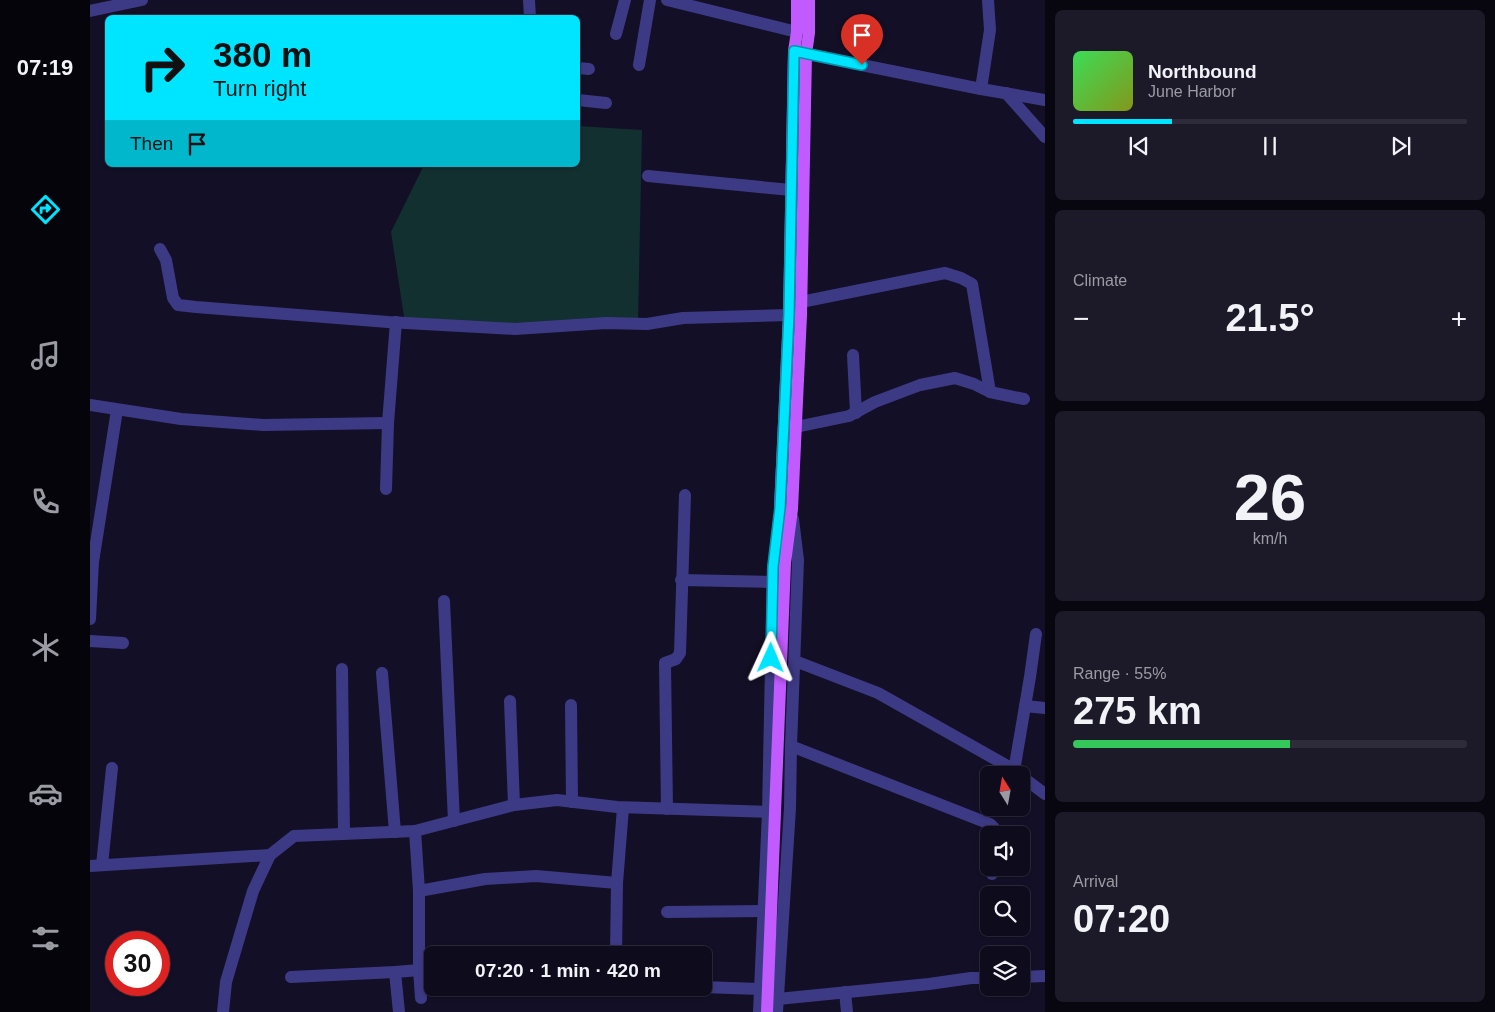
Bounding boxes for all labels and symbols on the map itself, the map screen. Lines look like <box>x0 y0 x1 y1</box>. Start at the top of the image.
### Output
pin <box>841 14 883 65</box>
position arrow <box>744 631 796 683</box>
north arrow <box>980 766 1030 816</box>
speed limit sign: 30 <box>105 931 170 996</box>

